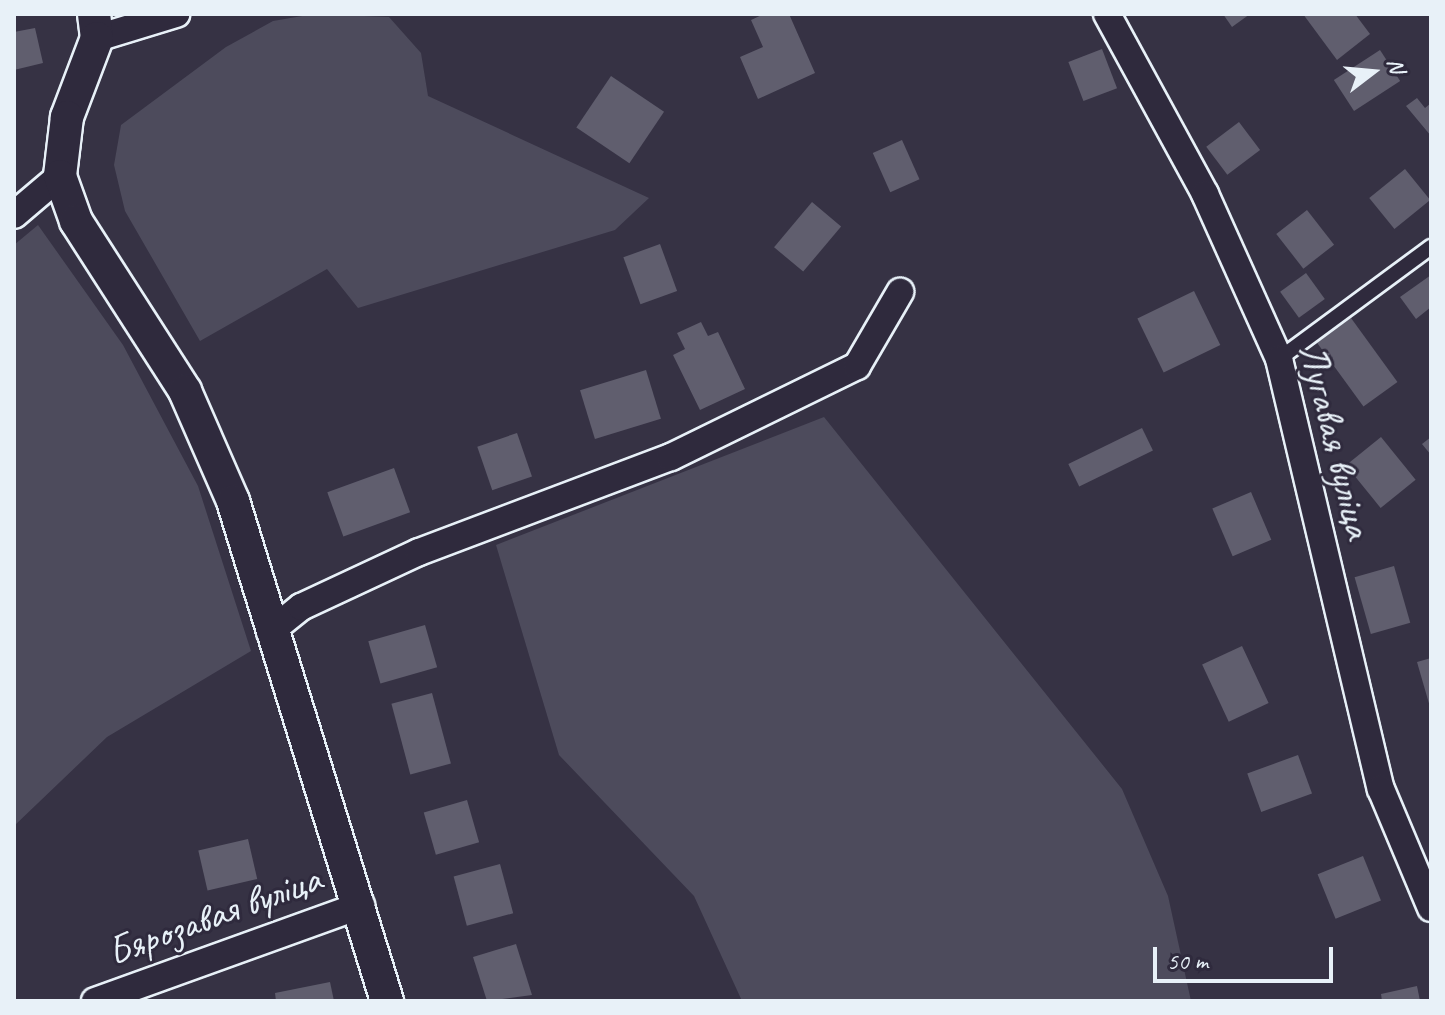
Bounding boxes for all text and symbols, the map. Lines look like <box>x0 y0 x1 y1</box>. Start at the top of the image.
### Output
north arrow <box>1333 32 1413 112</box>
text: N <box>1381 55 1411 76</box>
street label: Лугавая вуліца <box>1289 340 1383 542</box>
street label: Бярозавая вуліца <box>101 854 327 976</box>
scale bar <box>1157 931 1337 981</box>
text: 50 m <box>1167 946 1208 976</box>

